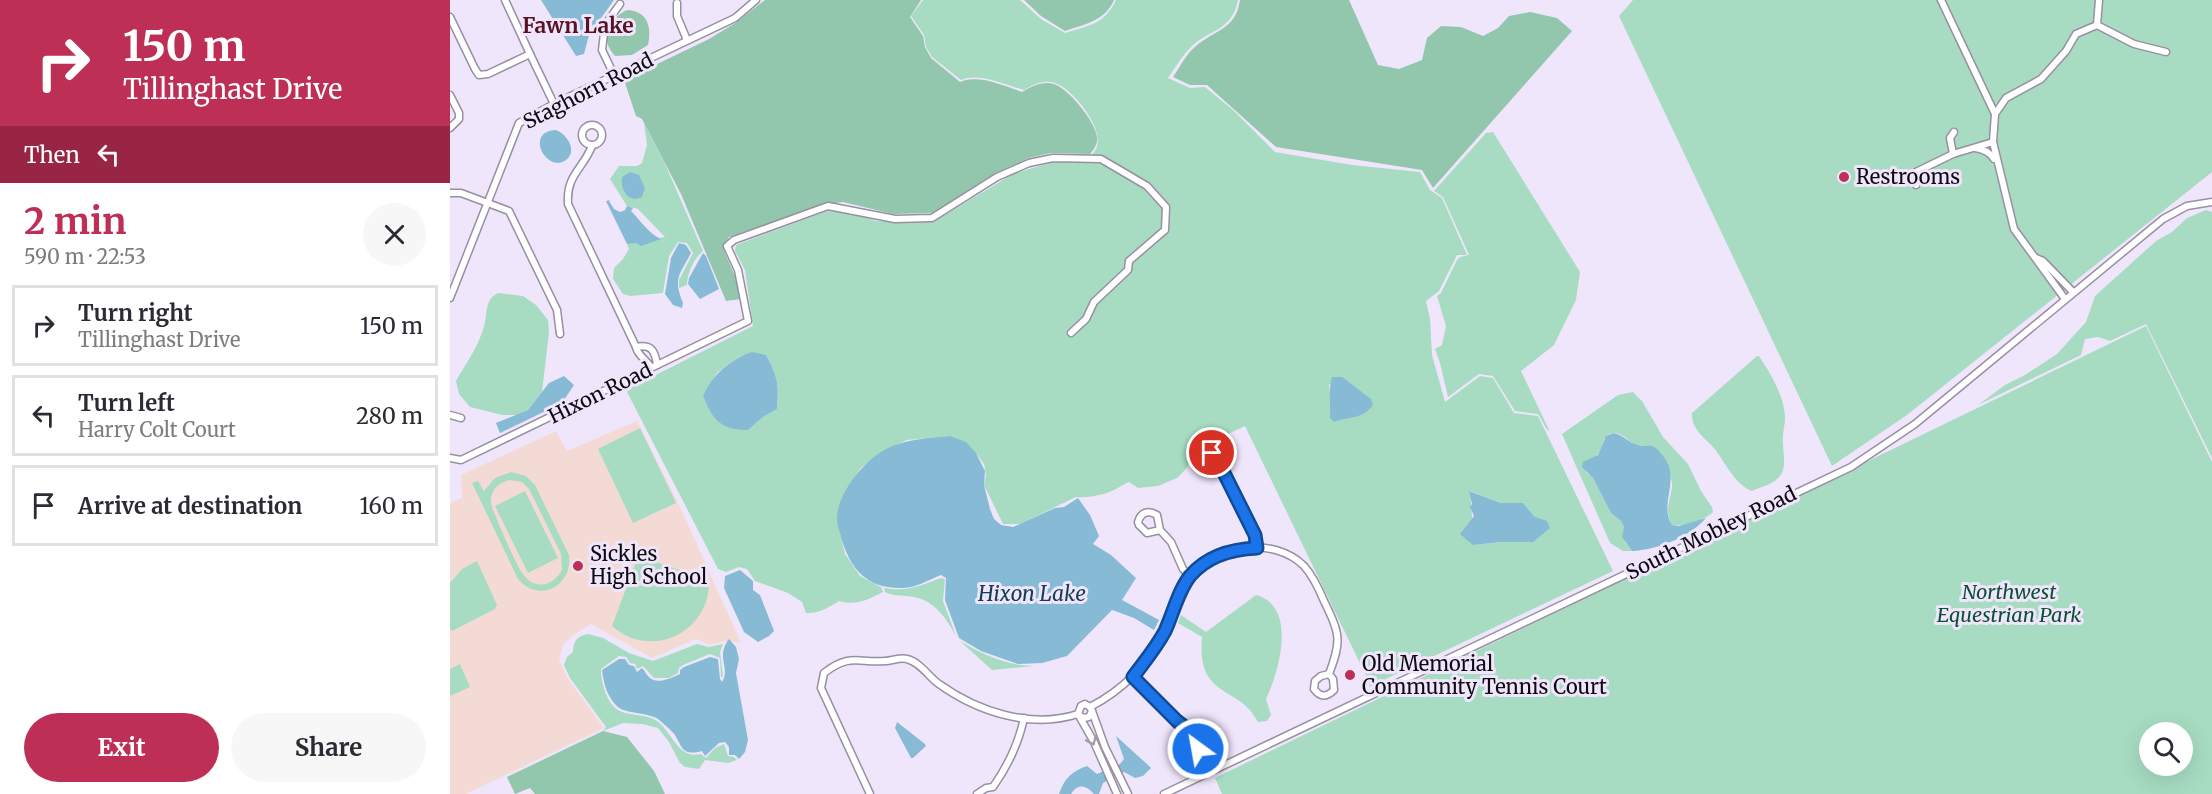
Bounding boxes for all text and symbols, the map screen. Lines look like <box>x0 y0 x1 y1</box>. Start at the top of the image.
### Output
district label: Fawn Lake <box>522 12 634 39</box>
text: 150 m <box>123 20 245 72</box>
icon: right <box>24 24 102 102</box>
street label: Staghorn Road <box>519 47 657 134</box>
text: Tillinghast Drive <box>123 72 342 106</box>
icon: left <box>92 138 125 171</box>
text: Then <box>24 141 80 169</box>
place label: Restrooms <box>1856 164 1960 189</box>
marker: Restrooms <box>1837 170 1851 184</box>
text: 2 min <box>24 199 127 244</box>
button: close <box>363 203 426 266</box>
text: 590 m · 22:53 <box>24 244 146 269</box>
text: Turn right <box>78 299 192 327</box>
icon: right <box>27 309 60 342</box>
text: 150 m <box>360 312 423 340</box>
text: Tillinghast Drive <box>78 327 240 352</box>
street label: Hixon Road <box>544 357 656 428</box>
text: Turn left <box>78 389 175 417</box>
icon: left <box>27 399 60 432</box>
text: 280 m <box>356 402 423 430</box>
text: Harry Colt Court <box>78 417 236 442</box>
pin <box>1186 427 1237 478</box>
icon: arrive <box>1195 436 1228 469</box>
street label: South Mobley Road <box>1622 480 1800 585</box>
icon: arrive <box>27 489 60 522</box>
text: Arrive at destination <box>78 492 302 520</box>
text: 160 m <box>359 492 423 520</box>
place label: Sickles High School <box>590 541 707 589</box>
marker: Sickles High School <box>571 559 585 573</box>
park label: Northwest Equestrian Park <box>1937 579 2081 627</box>
water label: Hixon Lake <box>977 580 1086 607</box>
place label: Old Memorial Community Tennis Court <box>1362 651 1607 699</box>
marker: Old Memorial Community Tennis Court <box>1343 668 1357 682</box>
button: Exit <box>24 713 219 782</box>
button: Share <box>231 713 426 782</box>
position arrow <box>1166 717 1230 781</box>
map controls <box>2139 722 2193 776</box>
button: search <box>2139 722 2193 776</box>
one-way arrow <box>1085 734 1097 745</box>

